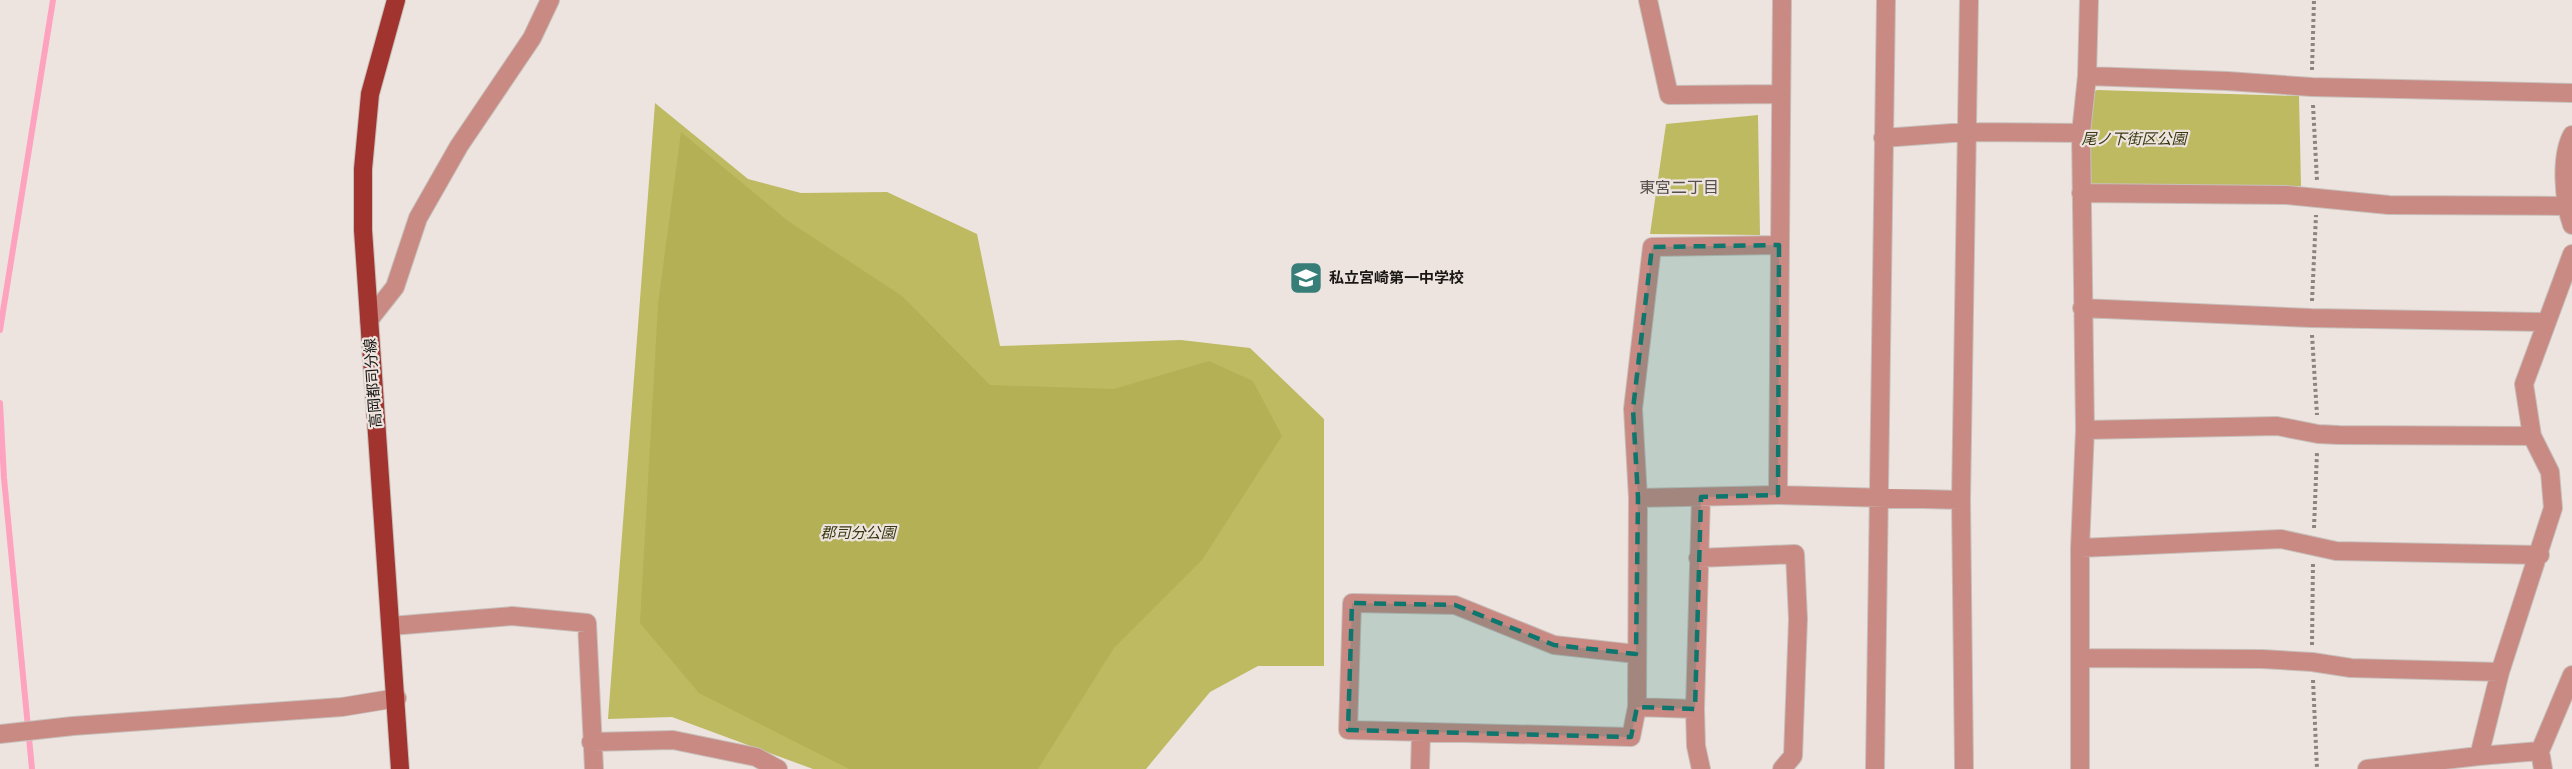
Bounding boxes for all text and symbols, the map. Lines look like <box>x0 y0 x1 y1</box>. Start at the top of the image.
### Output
park label: 尾ノ下街区公園 <box>2081 128 2188 148</box>
district label: 東宮二丁目 <box>1639 176 1719 198</box>
school or university icon: 私立宮崎第一中学校 <box>1288 260 1324 296</box>
place label: 私立宮崎第一中学校 <box>1329 267 1464 287</box>
street label: 高岡都司分線 <box>359 337 385 429</box>
park label: 郡司分公園 <box>820 522 897 542</box>

